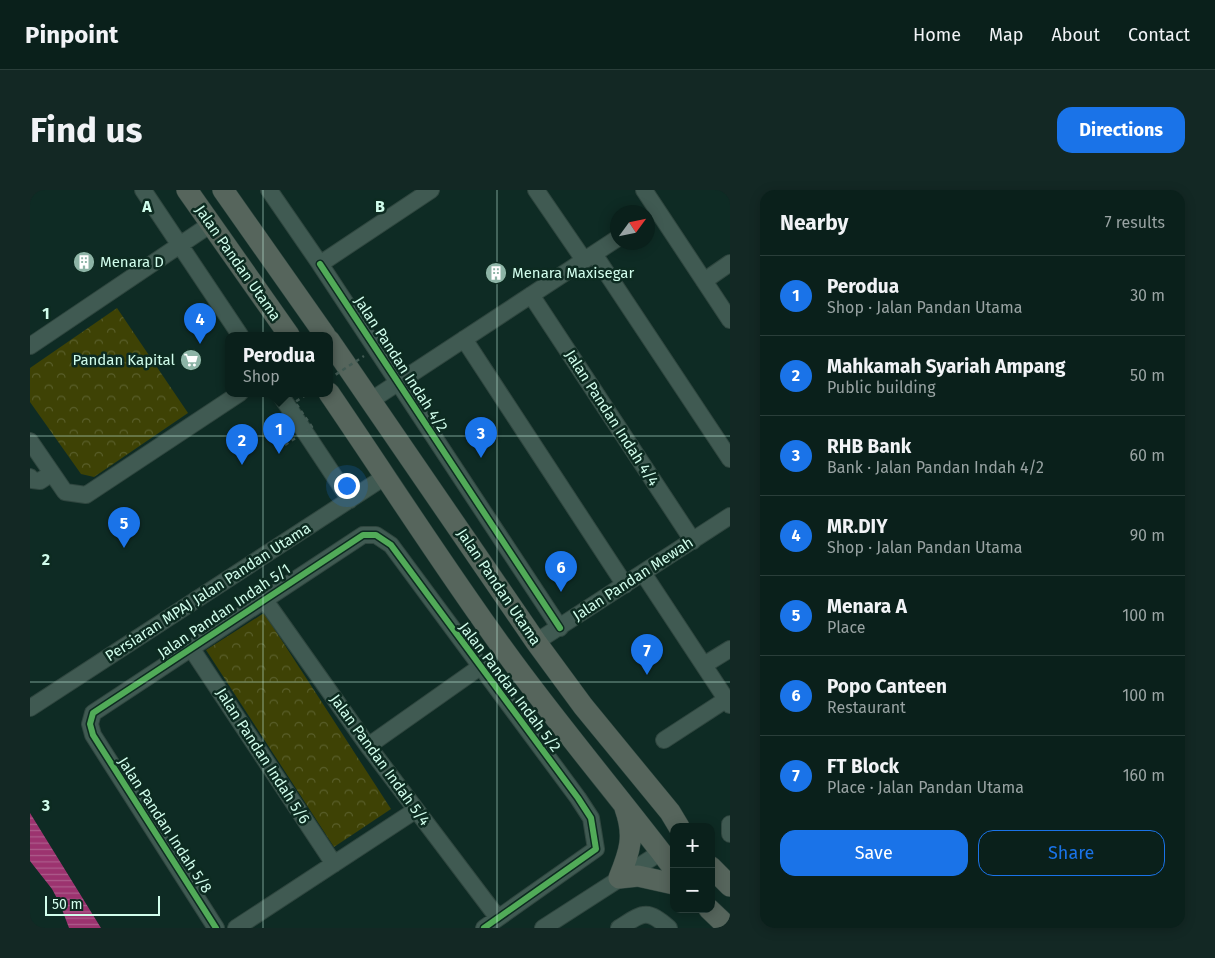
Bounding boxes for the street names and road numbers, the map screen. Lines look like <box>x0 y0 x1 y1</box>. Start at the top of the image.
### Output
street label: Jalan Pandan Utama <box>191 202 285 324</box>
street label: Jalan Pandan Indah 4/2 <box>350 293 452 435</box>
street label: Jalan Pandan Indah 4/4 <box>561 347 663 489</box>
street label: Persiaran MPAJ Jalan Pandan Utama <box>102 519 314 665</box>
street label: Jalan Pandan Utama <box>453 525 545 649</box>
street label: Jalan Pandan Mewah <box>569 533 697 625</box>
street label: Jalan Pandan Indah 5/1 <box>154 560 294 662</box>
street label: Jalan Pandan Indah 5/2 <box>455 619 565 755</box>
street label: Jalan Pandan Indah 5/6 <box>212 685 314 827</box>
street label: Jalan Pandan Indah 5/4 <box>326 691 434 829</box>
street label: Jalan Pandan Indah 5/8 <box>114 754 216 896</box>

